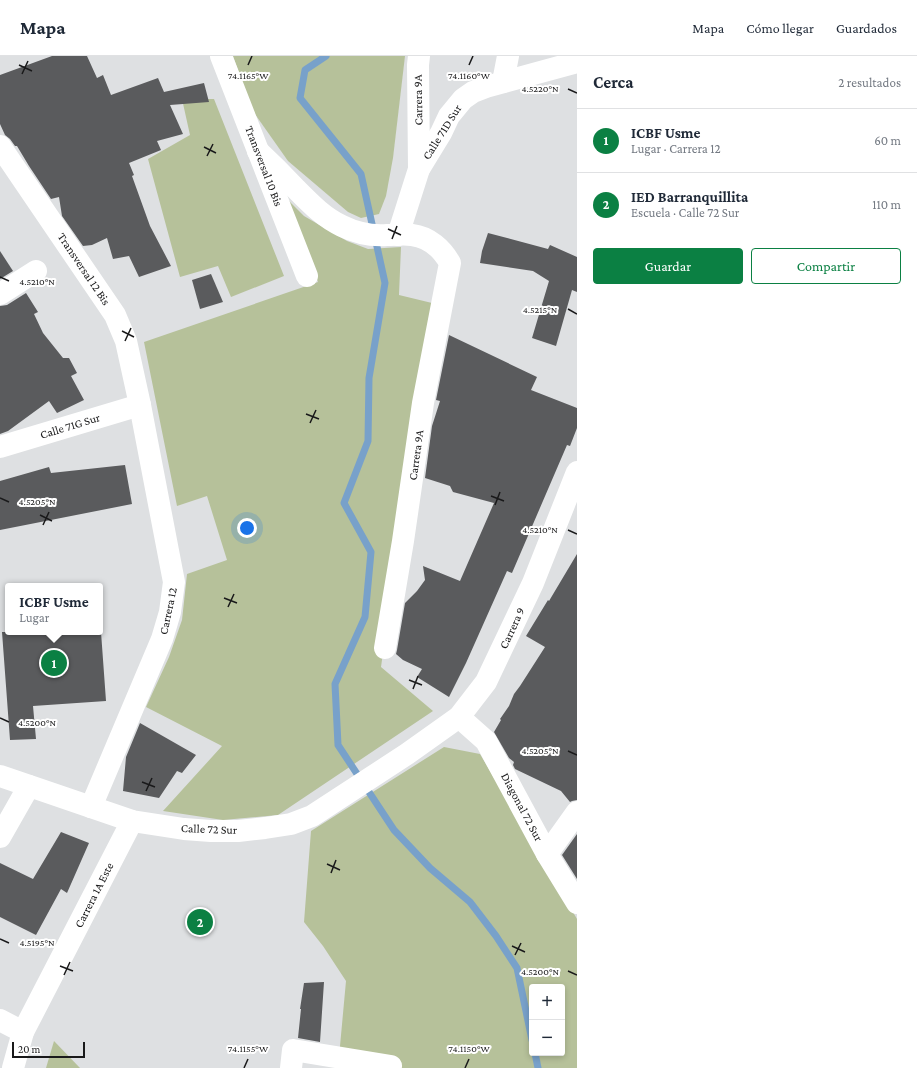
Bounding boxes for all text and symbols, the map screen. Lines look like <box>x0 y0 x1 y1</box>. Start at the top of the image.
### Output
text: Mapa <box>20 17 66 38</box>
text: Mapa <box>692 20 724 36</box>
text: Cómo llegar <box>746 20 814 36</box>
text: Guardados <box>836 20 897 36</box>
text: 74.1165°W <box>228 70 269 81</box>
text: 74.1160°W <box>448 70 491 81</box>
text: Cerca <box>593 73 633 92</box>
street label: Carrera 9A <box>411 74 425 126</box>
text: 2 resultados <box>838 75 901 90</box>
text: 4.5220°N <box>521 83 559 94</box>
street label: Calle 71D Sur <box>420 101 465 162</box>
street label: Transversal 10 Bis <box>242 124 286 209</box>
text: ICBF Usme <box>631 125 700 141</box>
text: 1 <box>604 133 608 148</box>
text: 60 m <box>874 133 901 148</box>
text: Lugar · Carrera 12 <box>631 141 721 156</box>
text: IED Barranquillita <box>631 189 748 205</box>
text: 2 <box>603 197 609 212</box>
text: 110 m <box>872 197 901 212</box>
text: Escuela · Calle 72 Sur <box>631 205 739 220</box>
street label: Transversal 12 Bis <box>55 230 113 308</box>
button: Guardar <box>593 248 743 284</box>
button: Compartir <box>751 248 901 284</box>
text: 4.5210°N <box>19 276 55 287</box>
text: 4.5215°N <box>523 304 558 315</box>
street label: Calle 71G Sur <box>38 410 102 442</box>
street label: Carrera 9A <box>406 429 426 481</box>
text: 4.5205°N <box>18 496 56 507</box>
your location <box>237 518 257 538</box>
text: 4.5210°N <box>522 524 558 535</box>
popup <box>5 583 103 635</box>
street label: Carrera 12 <box>156 586 180 636</box>
text: ICBF Usme <box>19 594 89 610</box>
street label: Carrera 9 <box>496 605 528 651</box>
text: Lugar <box>19 610 49 625</box>
pin: 1 <box>41 648 67 678</box>
text: 4.5200°N <box>18 717 56 728</box>
text: 4.5205°N <box>521 745 559 756</box>
street label: Diagonal 72 Sur <box>498 770 546 844</box>
street label: Calle 72 Sur <box>181 821 238 837</box>
street label: Carrera 1A Este <box>72 860 116 930</box>
pin: 2 <box>187 907 213 937</box>
text: 4.5195°N <box>19 937 55 948</box>
text: 4.5200°N <box>521 966 559 977</box>
map controls <box>529 984 565 1056</box>
button: + <box>529 984 565 1020</box>
button: − <box>529 1020 565 1056</box>
scale bar <box>12 1040 85 1059</box>
text: 20 m <box>18 1043 40 1055</box>
text: 74.1155°W <box>228 1043 269 1054</box>
text: 74.1150°W <box>448 1043 491 1054</box>

